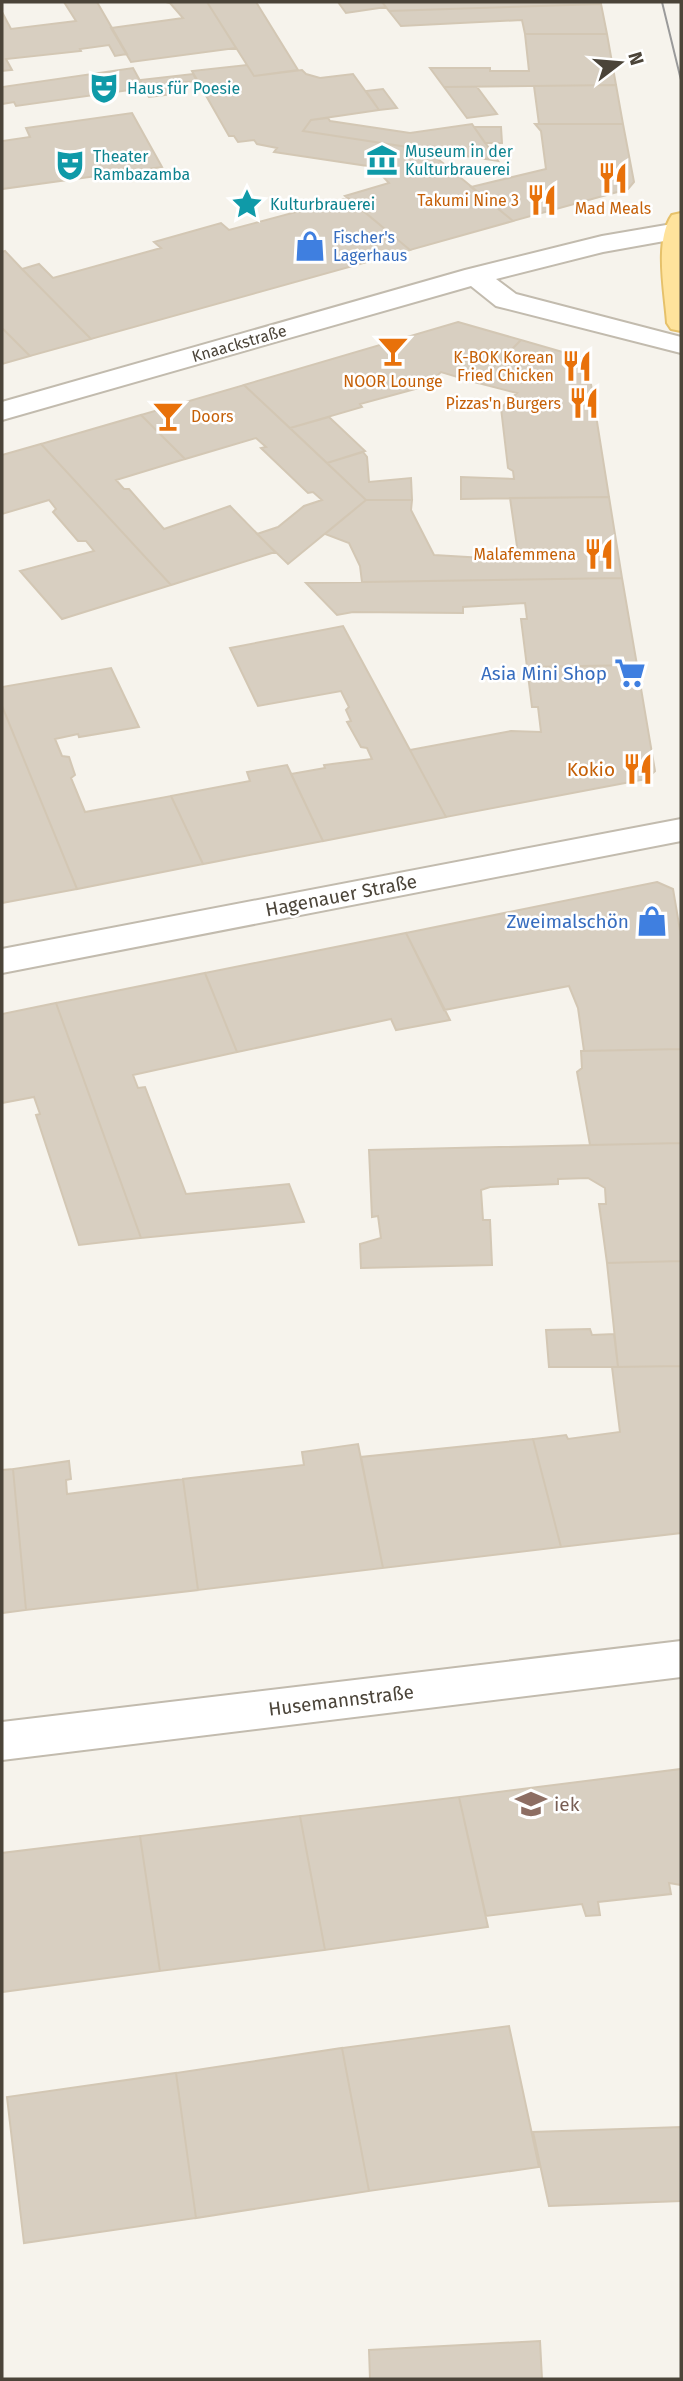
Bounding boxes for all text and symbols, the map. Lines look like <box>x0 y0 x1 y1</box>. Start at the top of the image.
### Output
north arrow <box>585 28 655 98</box>
text: N <box>623 49 649 68</box>
theatre icon: Haus für Poesie <box>87 71 121 105</box>
place label: Haus für Poesie <box>127 79 240 98</box>
place label: Museum in der Kulturbrauerei <box>405 142 514 179</box>
museum icon: Museum in der Kulturbrauerei <box>365 143 399 177</box>
place label: Theater Rambazamba <box>93 147 190 184</box>
theatre icon: Theater Rambazamba <box>53 148 87 182</box>
restaurant icon: Mad Meals <box>596 161 630 195</box>
restaurant icon: Takumi Nine 3 <box>525 183 559 217</box>
place icon: Kulturbrauerei <box>230 187 264 221</box>
place label: Takumi Nine 3 <box>417 191 519 210</box>
place label: Kulturbrauerei <box>270 195 375 214</box>
place label: Mad Meals <box>575 199 651 218</box>
place label: Fischer's Lagerhaus <box>333 228 407 265</box>
shop icon: Fischer's Lagerhaus <box>293 229 327 263</box>
street label: Knaackstraße <box>190 321 289 366</box>
bar icon: NOOR Lounge <box>376 334 410 368</box>
place label: K-BOK Korean Fried Chicken <box>453 348 554 385</box>
restaurant icon: K-BOK Korean Fried Chicken <box>560 349 594 383</box>
place label: NOOR Lounge <box>343 372 443 391</box>
restaurant icon: Pizzas'n Burgers <box>567 386 601 420</box>
place label: Pizzas'n Burgers <box>445 394 561 413</box>
bar icon: Doors <box>151 399 185 433</box>
place label: Doors <box>191 407 233 426</box>
restaurant icon: Malafemmena <box>582 537 616 571</box>
place label: Malafemmena <box>474 545 576 564</box>
supermarket icon: Asia Mini Shop <box>613 656 647 690</box>
place label: Asia Mini Shop <box>481 662 607 685</box>
restaurant icon: Kokio <box>621 752 655 786</box>
place label: Kokio <box>567 758 615 781</box>
street label: Hagenauer Straße <box>263 870 419 921</box>
shop icon: Zweimalschön <box>635 904 669 938</box>
place label: Zweimalschön <box>507 910 629 933</box>
street label: Husemannstraße <box>267 1680 415 1721</box>
school or university icon: iek <box>514 1787 548 1821</box>
place label: iek <box>554 1793 580 1816</box>

